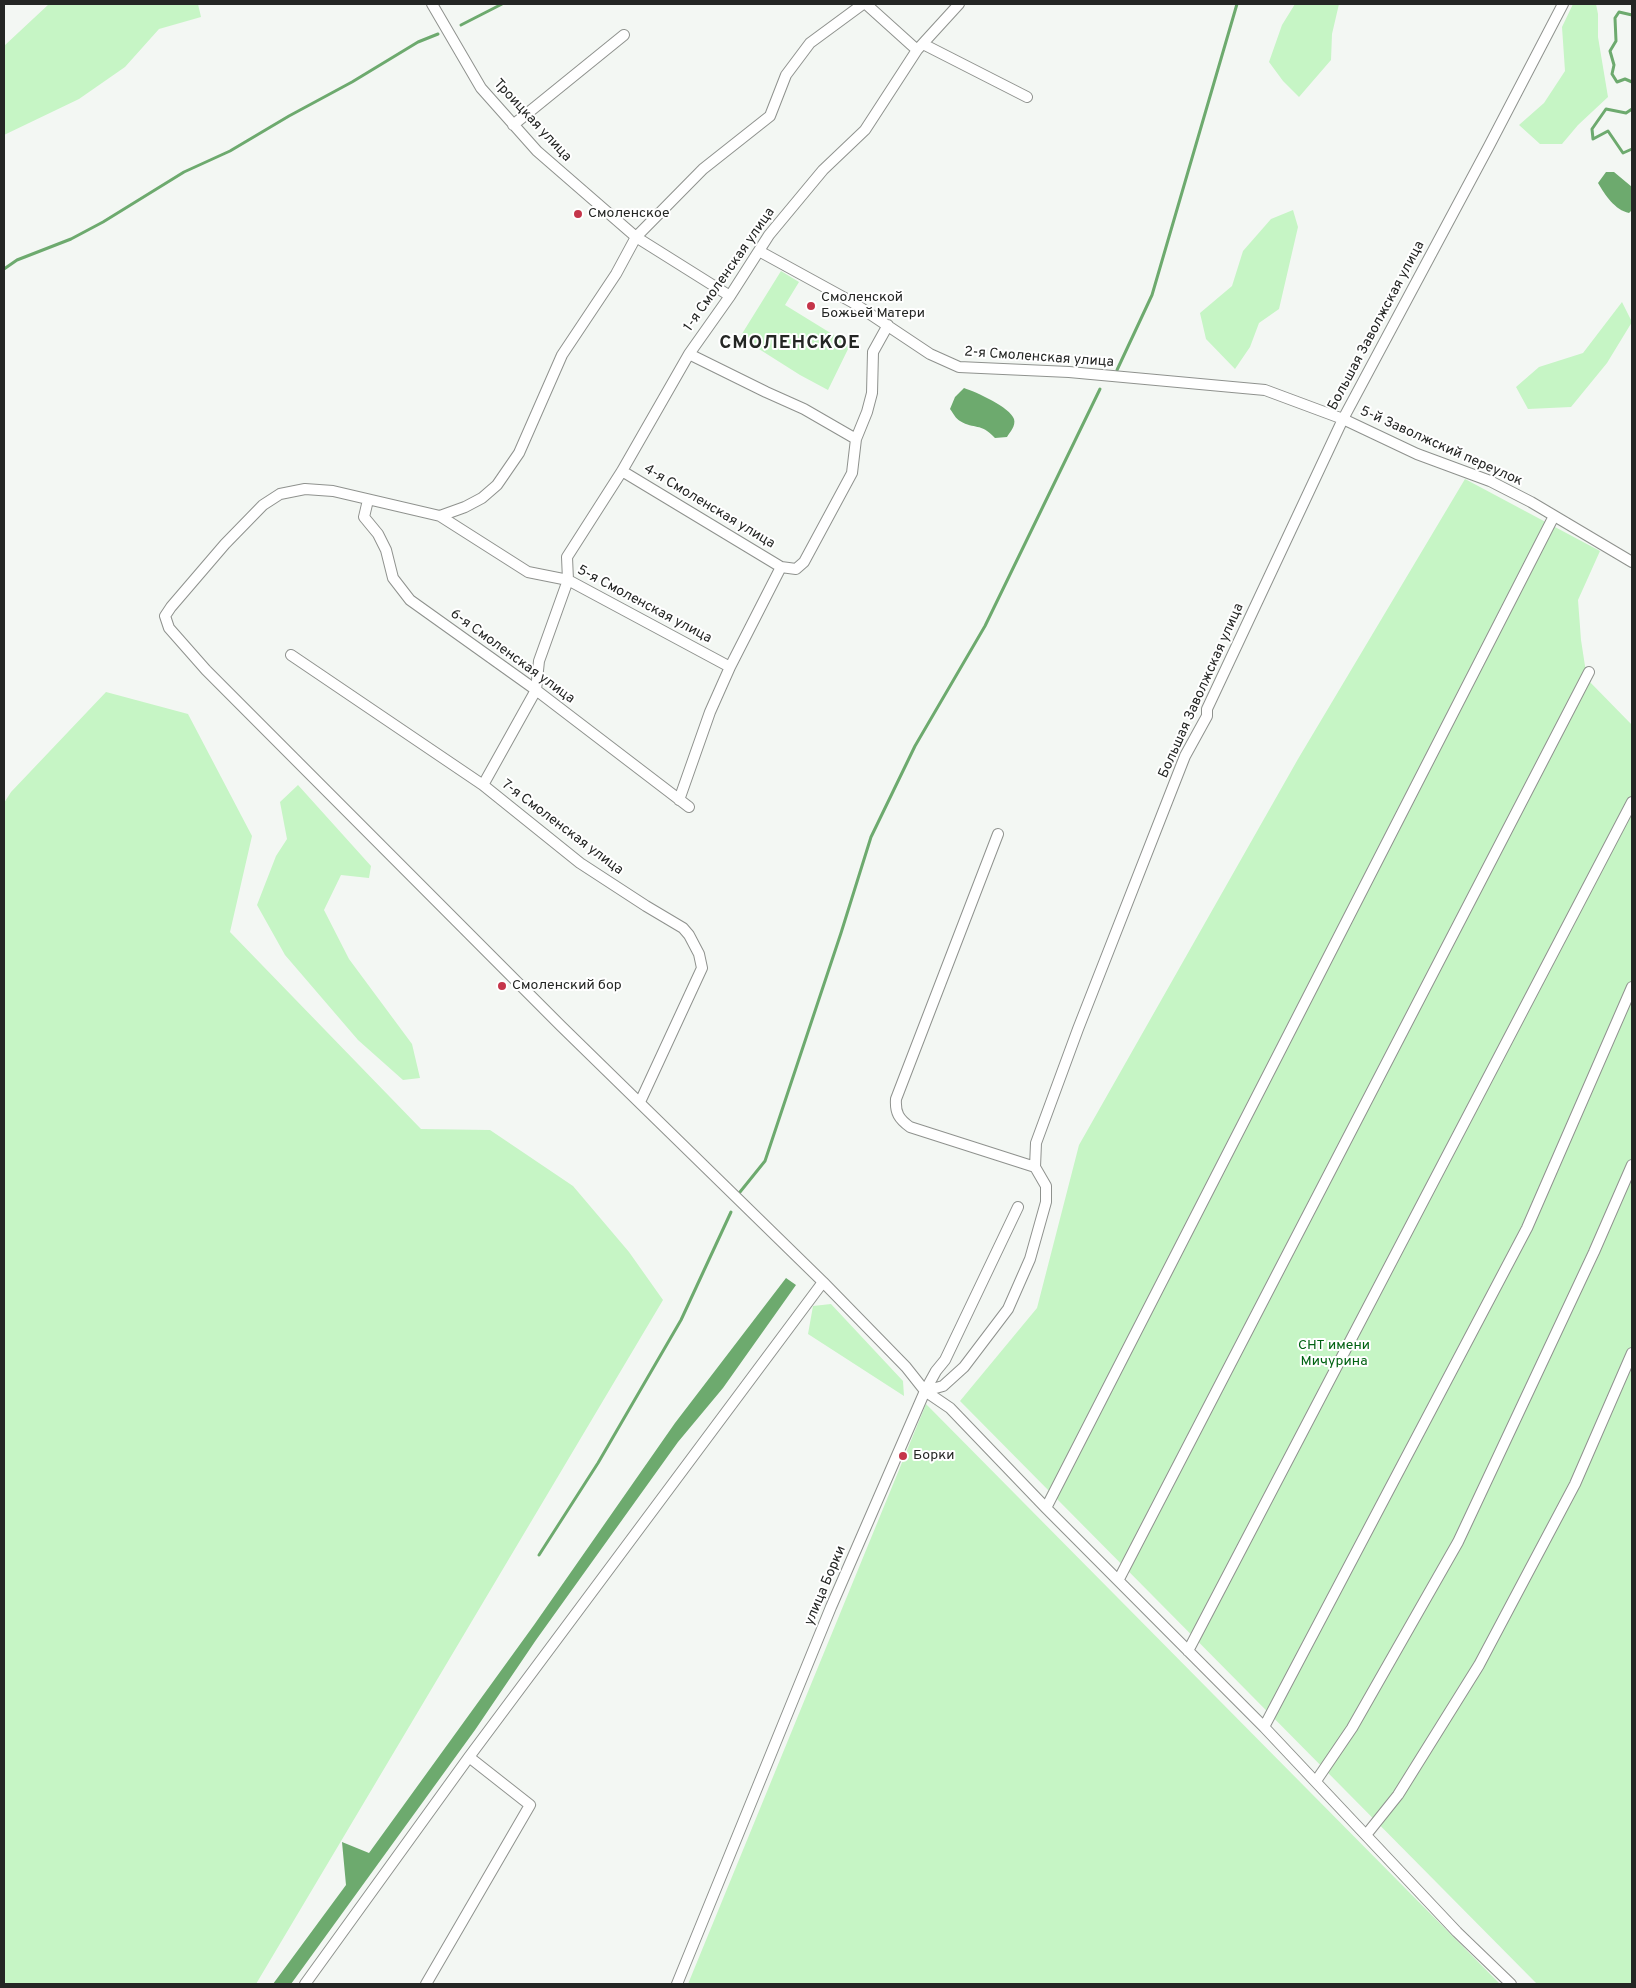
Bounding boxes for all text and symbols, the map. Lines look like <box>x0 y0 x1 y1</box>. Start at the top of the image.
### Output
street label: Троицкая улица <box>489 76 575 166</box>
street label: 1-я Смоленская улица <box>681 205 779 335</box>
place label: Смоленское <box>588 206 669 222</box>
marker: Смоленское <box>572 208 584 220</box>
street label: Большая Заволжская улица <box>1325 238 1429 414</box>
place label: Смоленской Божьей Матери <box>821 290 925 322</box>
marker: Смоленской Божьей Матери <box>805 300 817 312</box>
district label: СМОЛЕНСКОЕ <box>718 333 862 355</box>
street label: 2-я Смоленская улица <box>964 344 1114 372</box>
street label: 5-й Заволжский переулок <box>1357 403 1525 491</box>
street label: 4-я Смоленская улица <box>640 461 778 553</box>
street label: 5-я Смоленская улица <box>574 562 714 648</box>
street label: Большая Заволжская улица <box>1156 601 1248 781</box>
street label: 6-я Смоленская улица <box>446 606 578 708</box>
street label: 7-я Смоленская улица <box>498 777 626 879</box>
place label: Смоленский бор <box>512 978 622 994</box>
marker: Смоленский бор <box>496 980 508 992</box>
park label: СНТ имени Мичурина <box>1298 1338 1370 1370</box>
place label: Борки <box>913 1448 954 1464</box>
marker: Борки <box>897 1450 909 1462</box>
street label: улица Борки <box>802 1544 850 1628</box>

